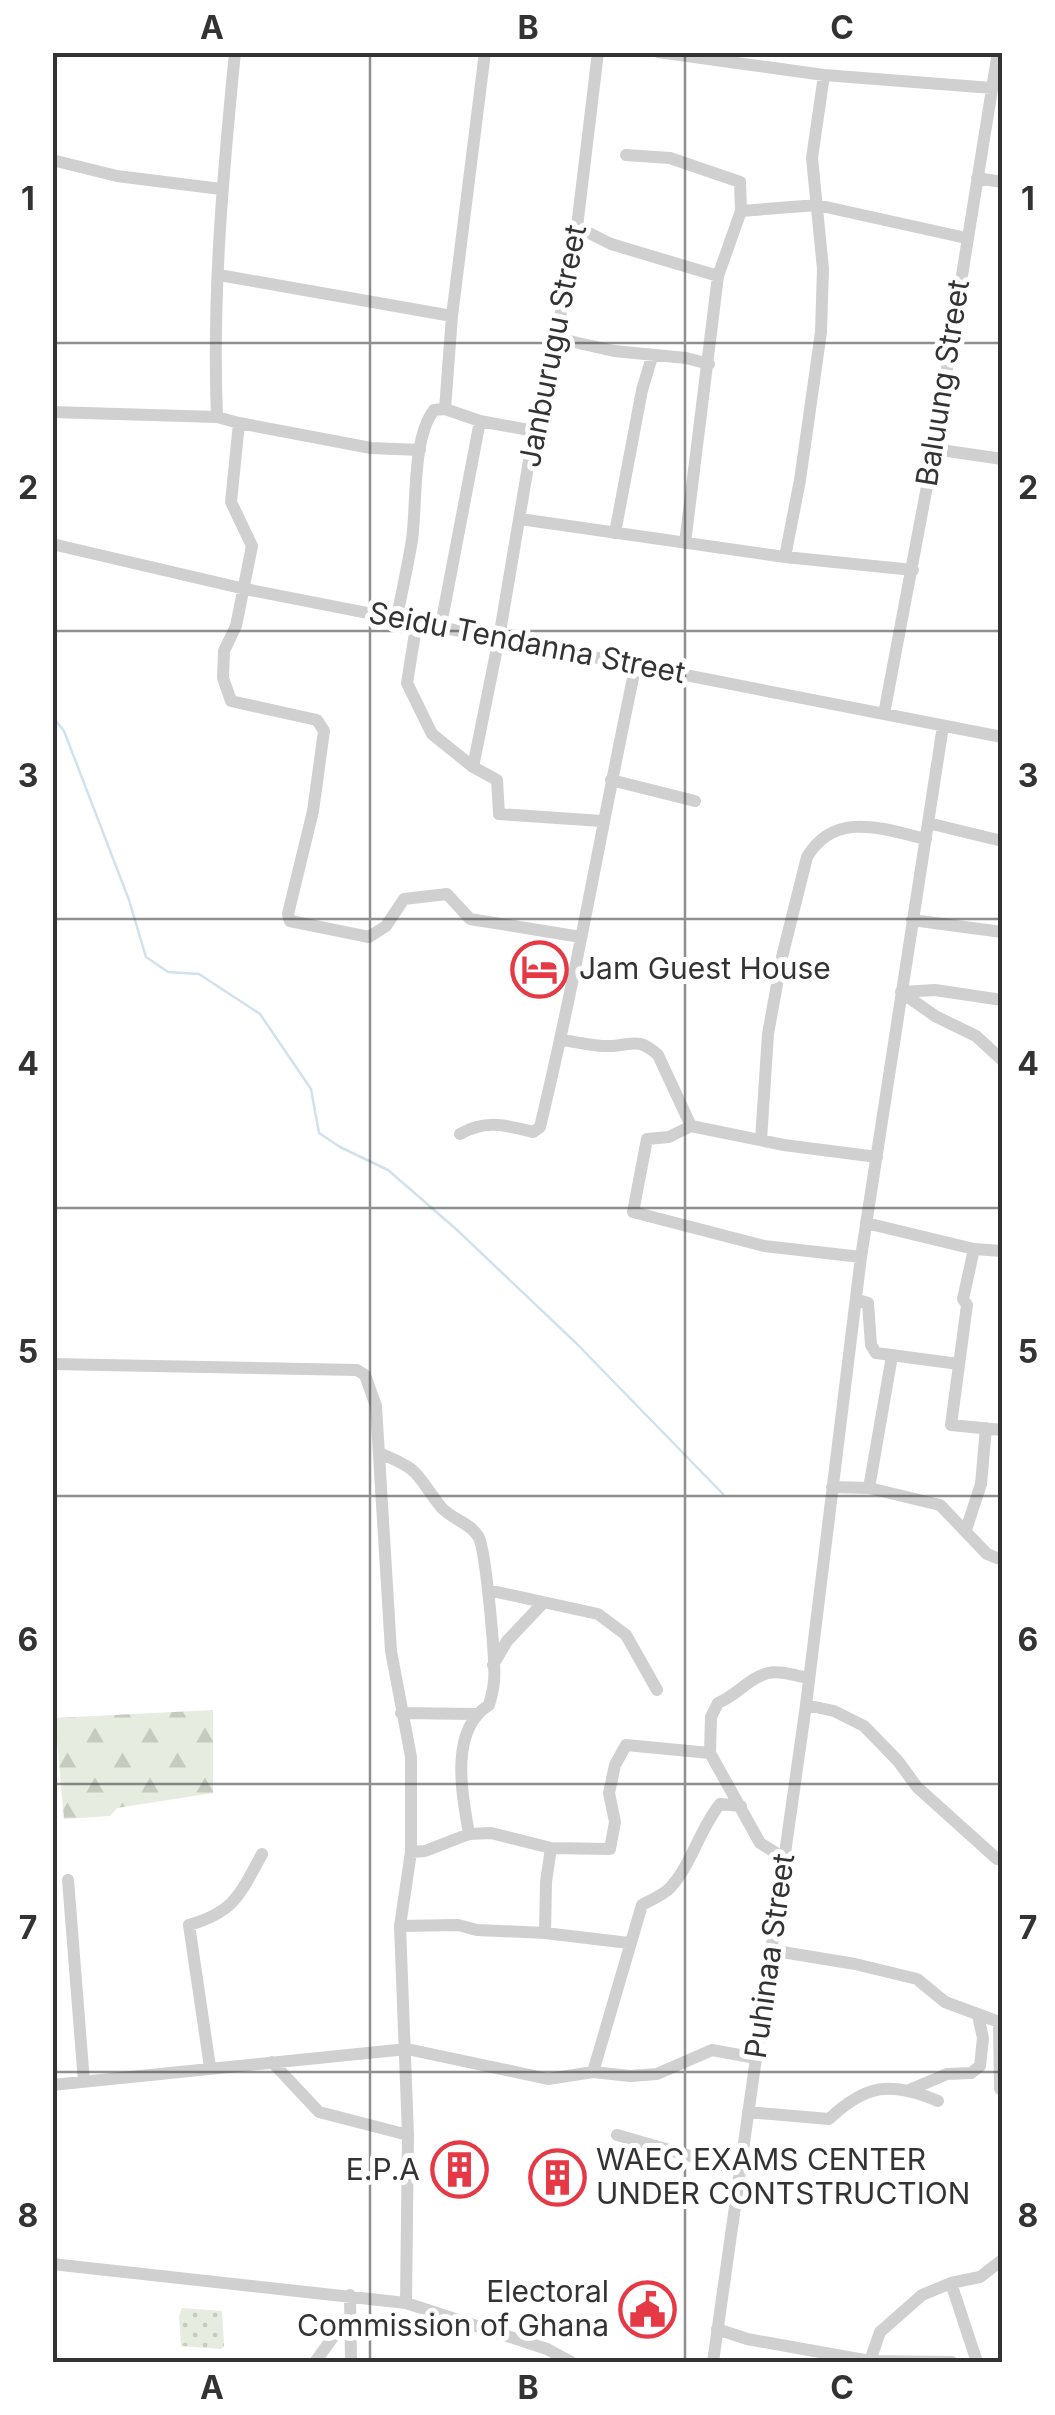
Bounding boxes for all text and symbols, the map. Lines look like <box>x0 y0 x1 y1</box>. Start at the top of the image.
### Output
text: A <box>200 8 224 47</box>
text: B <box>517 8 539 47</box>
text: C <box>830 8 854 47</box>
text: 1 <box>21 179 35 218</box>
text: 1 <box>1021 179 1035 218</box>
street label: Janburugu Street <box>511 221 593 470</box>
street label: Baluung Street <box>908 277 976 489</box>
text: 2 <box>18 468 38 507</box>
text: 2 <box>1018 468 1038 507</box>
street label: Seidu Tendanna Street <box>366 594 689 690</box>
text: 3 <box>18 756 38 795</box>
text: 3 <box>1018 756 1038 795</box>
hotel icon: Jam Guest House <box>510 939 570 999</box>
place label: Jam Guest House <box>579 950 831 986</box>
text: 4 <box>17 1044 39 1083</box>
text: 4 <box>1017 1044 1039 1083</box>
text: 5 <box>18 1332 38 1371</box>
text: 5 <box>1018 1332 1038 1371</box>
text: 6 <box>18 1620 38 1659</box>
text: 6 <box>1018 1620 1038 1659</box>
street label: Puhinaa Street <box>737 1851 801 2061</box>
text: 7 <box>19 1908 37 1947</box>
text: 7 <box>1019 1908 1037 1947</box>
building icon: E.P.A <box>429 2140 489 2200</box>
place label: WAEC EXAMS CENTER UNDER CONTSTRUCTION <box>596 2141 970 2211</box>
building icon: WAEC EXAMS CENTER UNDER CONTSTRUCTION <box>527 2147 587 2207</box>
place label: E.P.A <box>346 2151 420 2187</box>
text: 8 <box>18 2196 38 2235</box>
text: 8 <box>1018 2196 1038 2235</box>
place label: Electoral Commission of Ghana <box>297 2273 609 2343</box>
public building icon: Electoral Commission of Ghana <box>618 2279 678 2339</box>
text: A <box>200 2368 224 2407</box>
text: B <box>517 2368 539 2407</box>
text: C <box>830 2368 854 2407</box>

